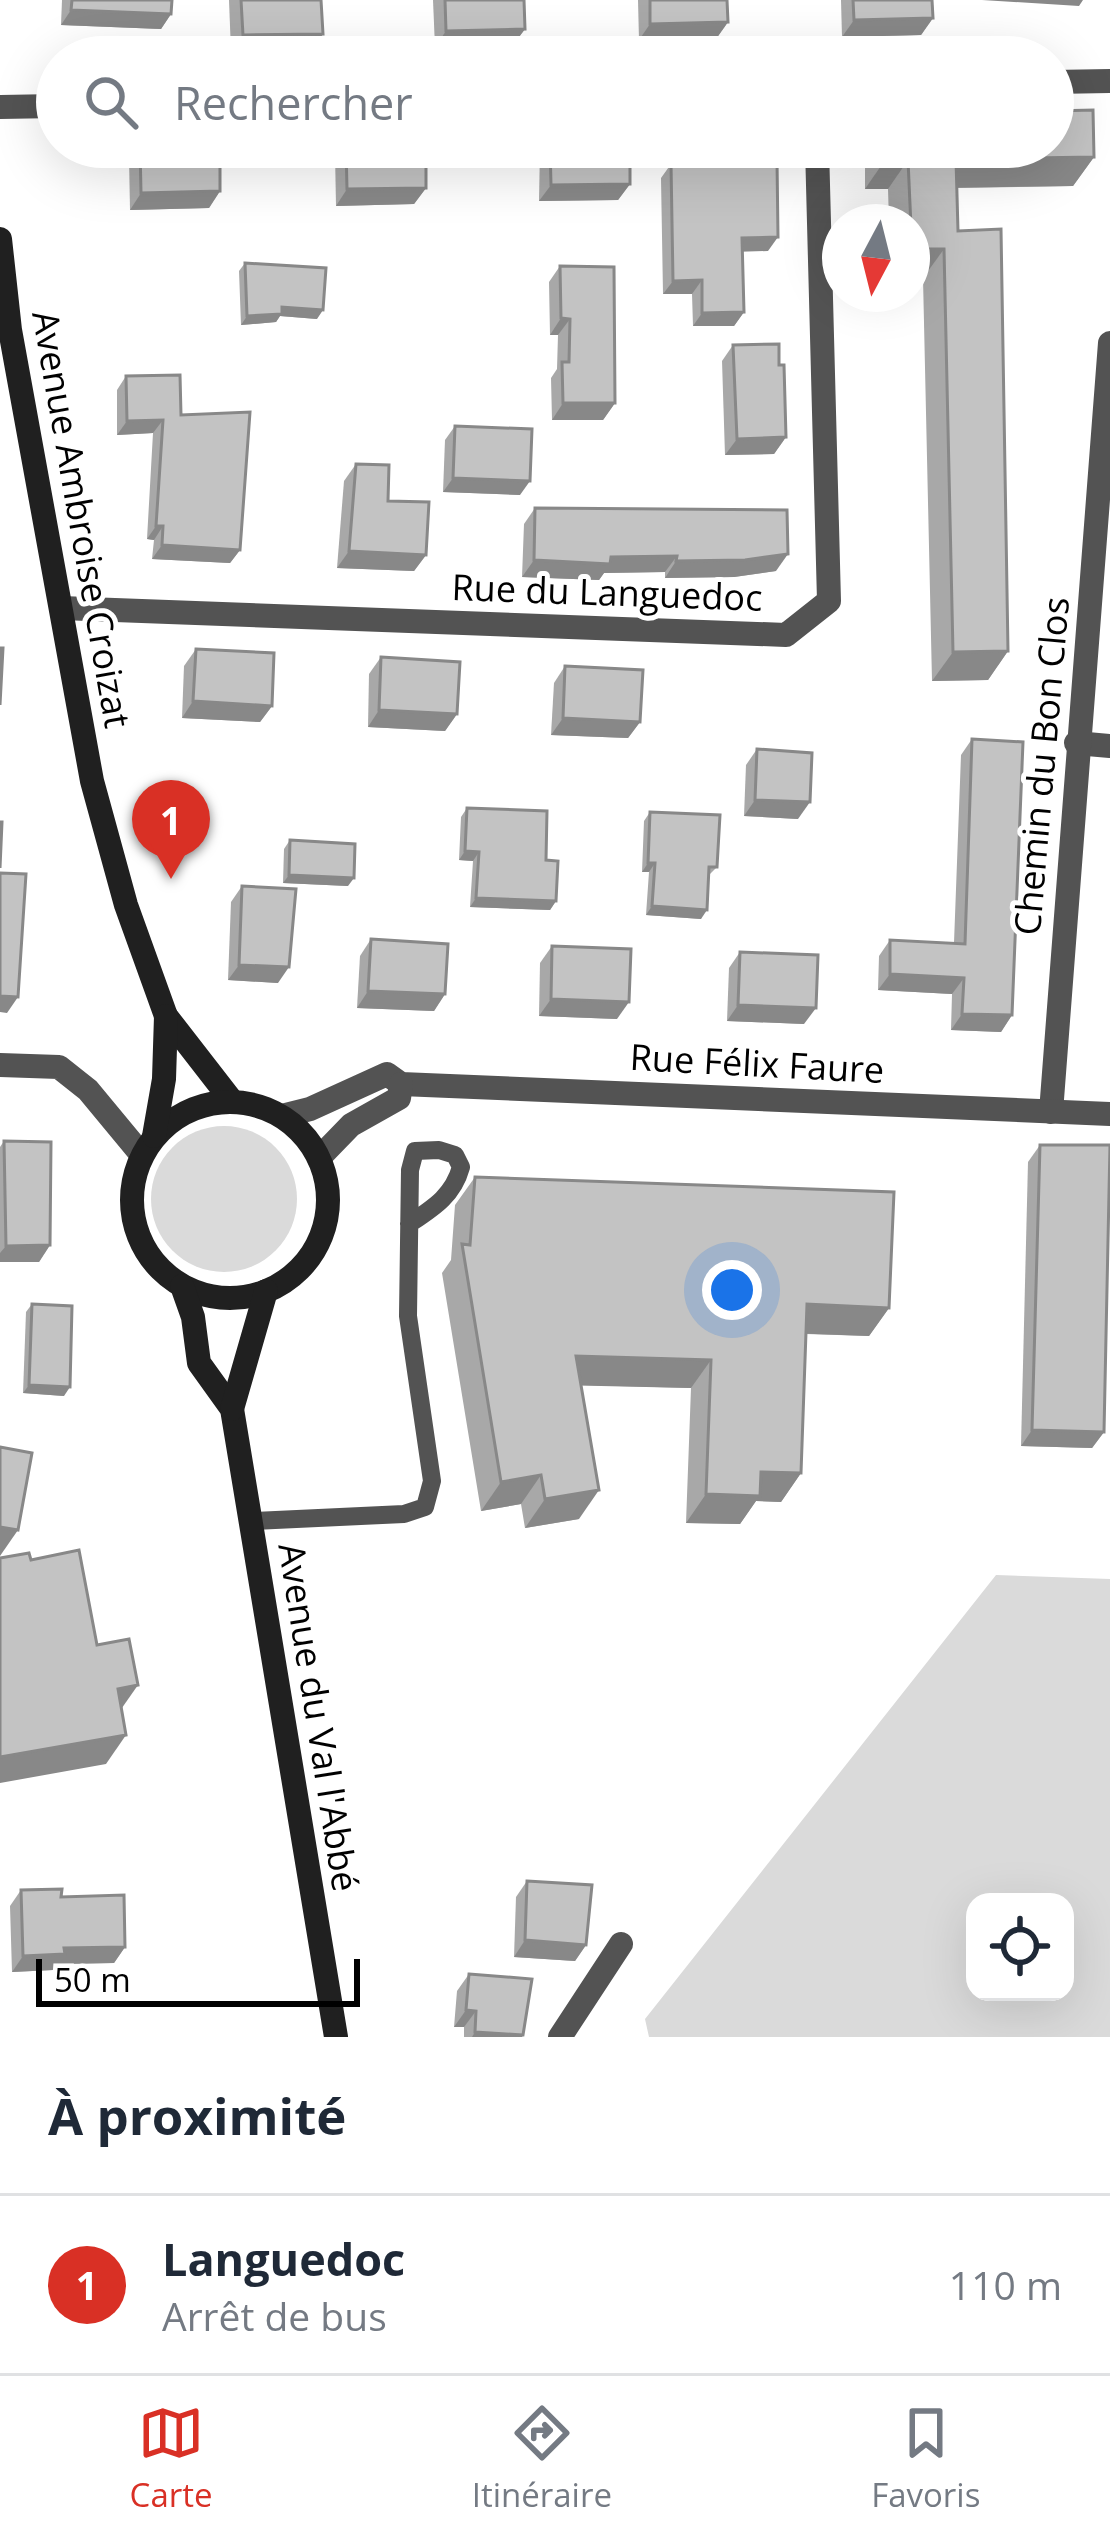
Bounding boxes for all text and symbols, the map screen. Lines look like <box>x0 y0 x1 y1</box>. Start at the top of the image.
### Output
search box <box>36 36 1074 168</box>
icon: search <box>78 69 144 135</box>
text: Rechercher <box>174 72 413 133</box>
north arrow <box>822 204 930 312</box>
street label: Avenue Ambroise Croizat <box>21 307 143 731</box>
street label: Rue du Languedoc <box>451 562 763 622</box>
street label: Chemin du Bon Clos <box>1002 595 1080 937</box>
pin: 1 <box>132 780 210 879</box>
street label: Rue Félix Faure <box>629 1032 885 1094</box>
your location <box>702 1260 762 1320</box>
street label: Avenue du Val l'Abbé <box>267 1539 371 1895</box>
map controls <box>966 1893 1074 2001</box>
button: locate <box>966 1893 1074 2001</box>
scale bar <box>36 1953 360 2006</box>
text: 50 m <box>54 1957 131 2002</box>
text: À proximité <box>48 2080 346 2150</box>
text: Languedoc <box>162 2228 405 2289</box>
text: 1 <box>76 2258 98 2311</box>
text: 110 m <box>949 2258 1062 2311</box>
text: Arrêt de bus <box>162 2289 387 2342</box>
tab: Carte <box>130 2400 213 2517</box>
tab: Itinéraire <box>472 2400 612 2517</box>
tab: Favoris <box>871 2400 980 2517</box>

